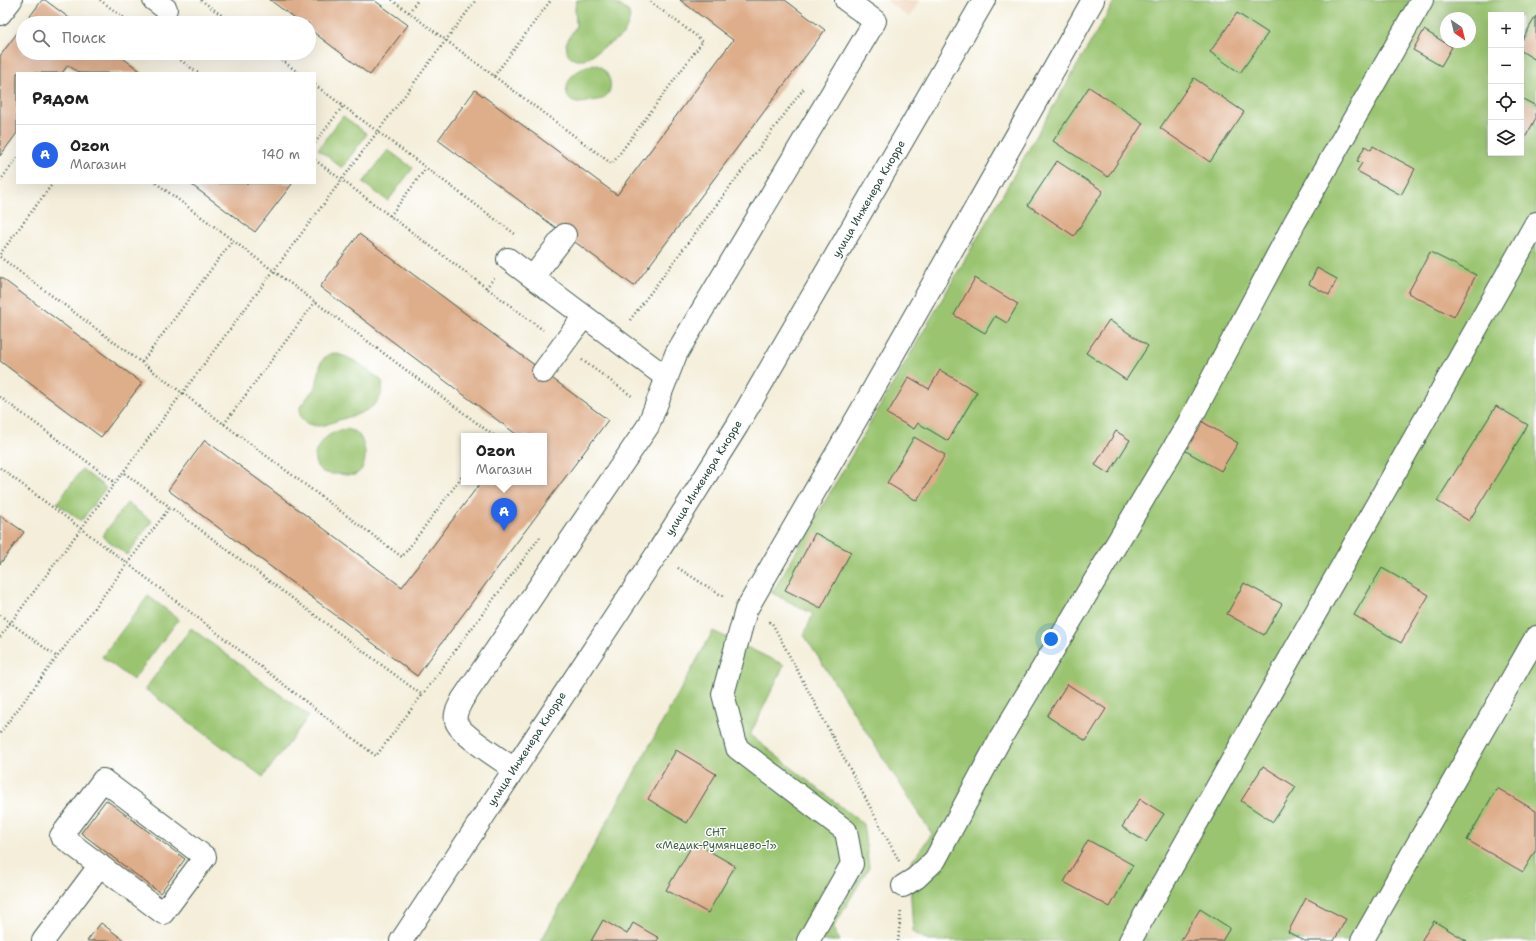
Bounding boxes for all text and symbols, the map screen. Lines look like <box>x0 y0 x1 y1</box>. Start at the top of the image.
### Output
north arrow <box>1440 12 1476 48</box>
map controls <box>1488 12 1524 156</box>
button: + <box>1488 12 1524 48</box>
search box <box>16 16 316 60</box>
icon: search <box>30 27 52 49</box>
text: Поиск <box>62 28 106 48</box>
button: − <box>1488 48 1524 84</box>
button: locate <box>1488 84 1524 120</box>
text: Рядом <box>32 87 89 109</box>
button: layers <box>1488 120 1524 156</box>
text: Ozon <box>70 136 110 156</box>
street label: улица Инженера Кнорре <box>829 137 909 261</box>
text: A <box>40 146 50 163</box>
text: 140 m <box>261 146 300 163</box>
text: Магазин <box>70 156 126 173</box>
street label: улица Инженера Кнорре <box>662 417 746 539</box>
popup <box>461 433 547 485</box>
text: Ozon <box>476 441 515 461</box>
text: Магазин <box>476 461 532 478</box>
pin: A <box>491 498 517 531</box>
your location <box>1041 629 1061 649</box>
street label: улица Инженера Кнорре <box>484 689 570 809</box>
park label: СНТ «Медик-Румянцево-1» <box>655 825 777 853</box>

